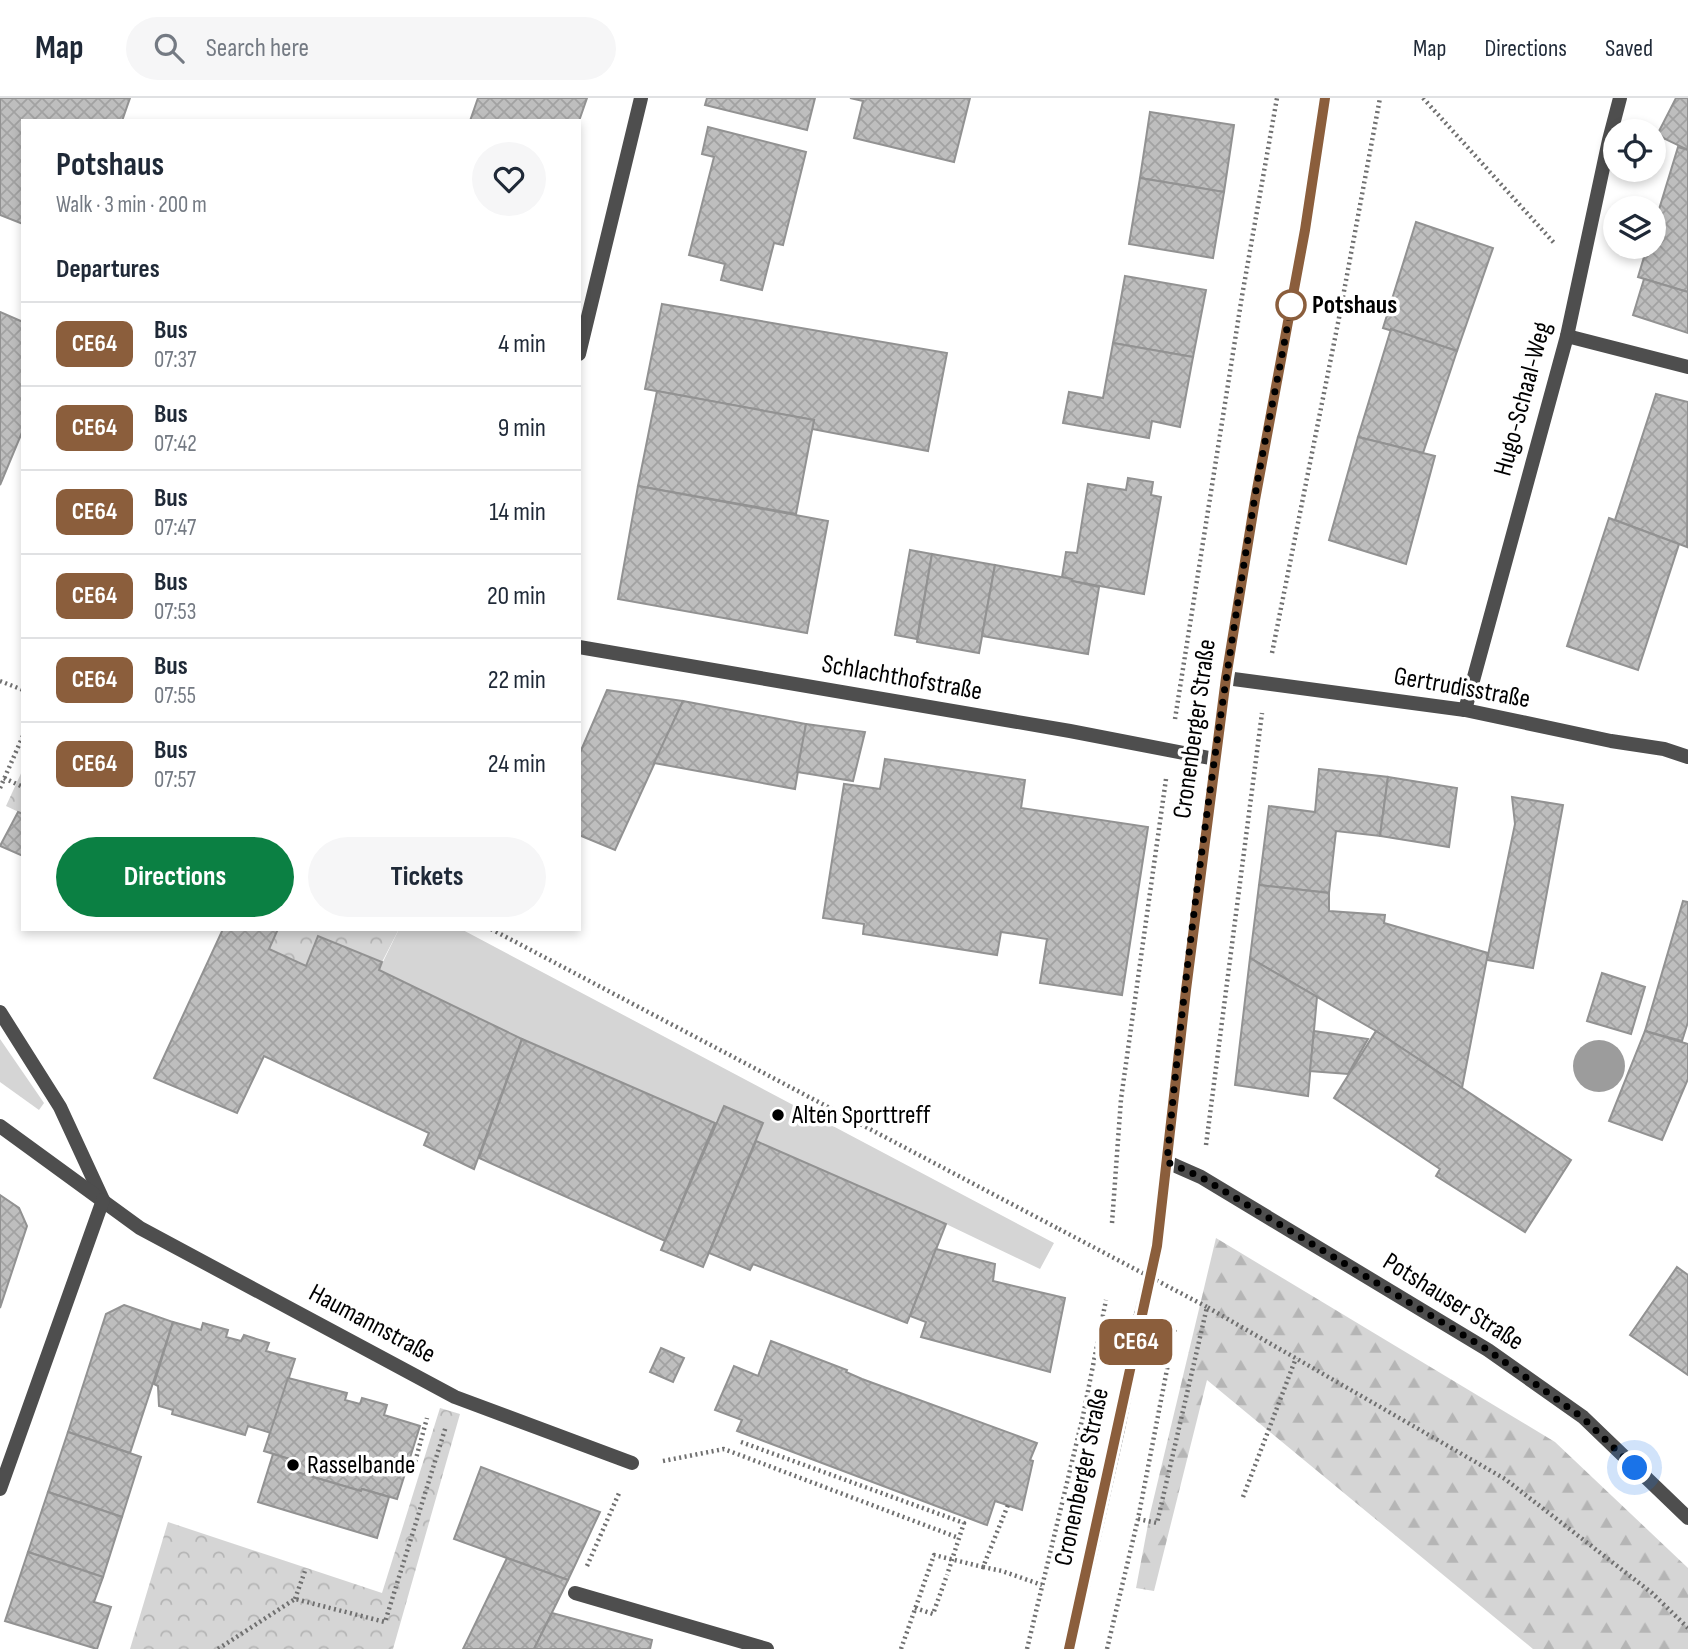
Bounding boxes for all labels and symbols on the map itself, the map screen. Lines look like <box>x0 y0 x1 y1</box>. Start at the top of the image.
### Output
marker: Potshaus <box>1276 290 1306 320</box>
place label: Potshaus <box>1312 290 1397 321</box>
street label: Hugo-Schaal-Weg <box>1488 319 1558 479</box>
street label: Cronenberger Straße <box>1167 637 1223 821</box>
street label: Schlachthofstraße <box>819 649 985 707</box>
street label: Gertrudisstraße <box>1391 661 1533 715</box>
place label: Alten Sporttreff <box>791 1100 931 1131</box>
marker: Alten Sporttreff <box>770 1107 786 1123</box>
street label: Potshauser Straße <box>1377 1247 1529 1357</box>
street label: Haumannstraße <box>303 1278 441 1370</box>
line badge: CE64 <box>1087 1319 1185 1365</box>
street label: Cronenberger Straße <box>1048 1385 1116 1569</box>
place label: Rasselbande <box>307 1450 416 1481</box>
your location <box>1617 1450 1652 1485</box>
marker: Rasselbande <box>285 1457 301 1473</box>

